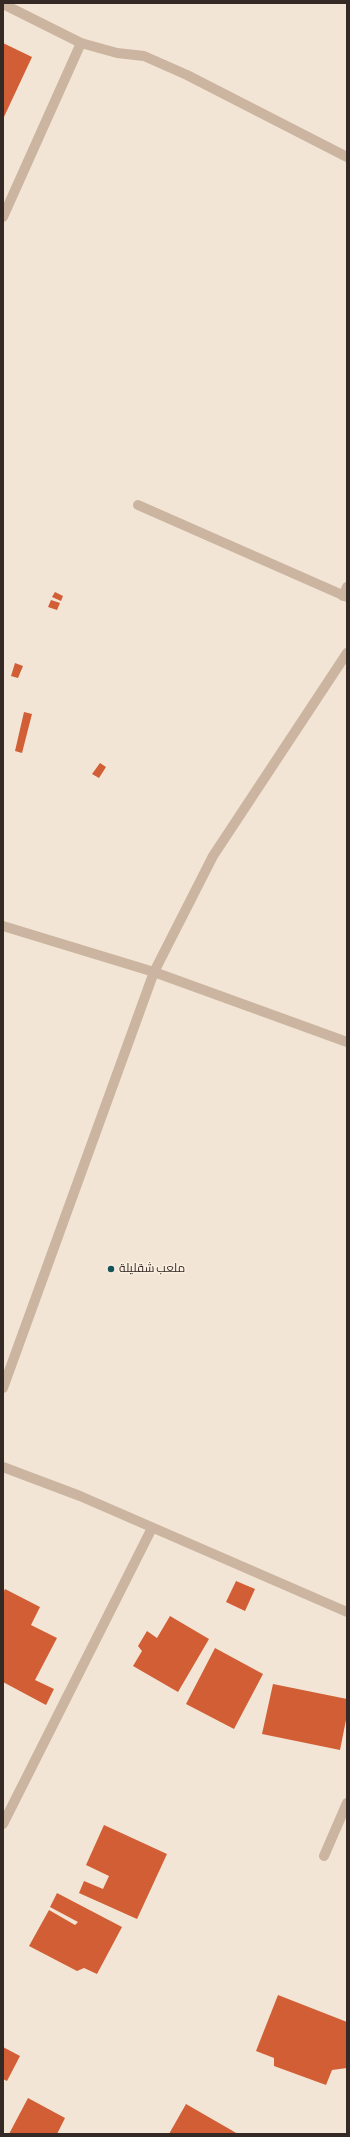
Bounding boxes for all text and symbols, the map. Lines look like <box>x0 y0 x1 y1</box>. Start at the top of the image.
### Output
place label: ملعب شقليلة <box>119 1262 185 1276</box>
marker: ملعب شقليلة <box>106 1264 116 1274</box>

